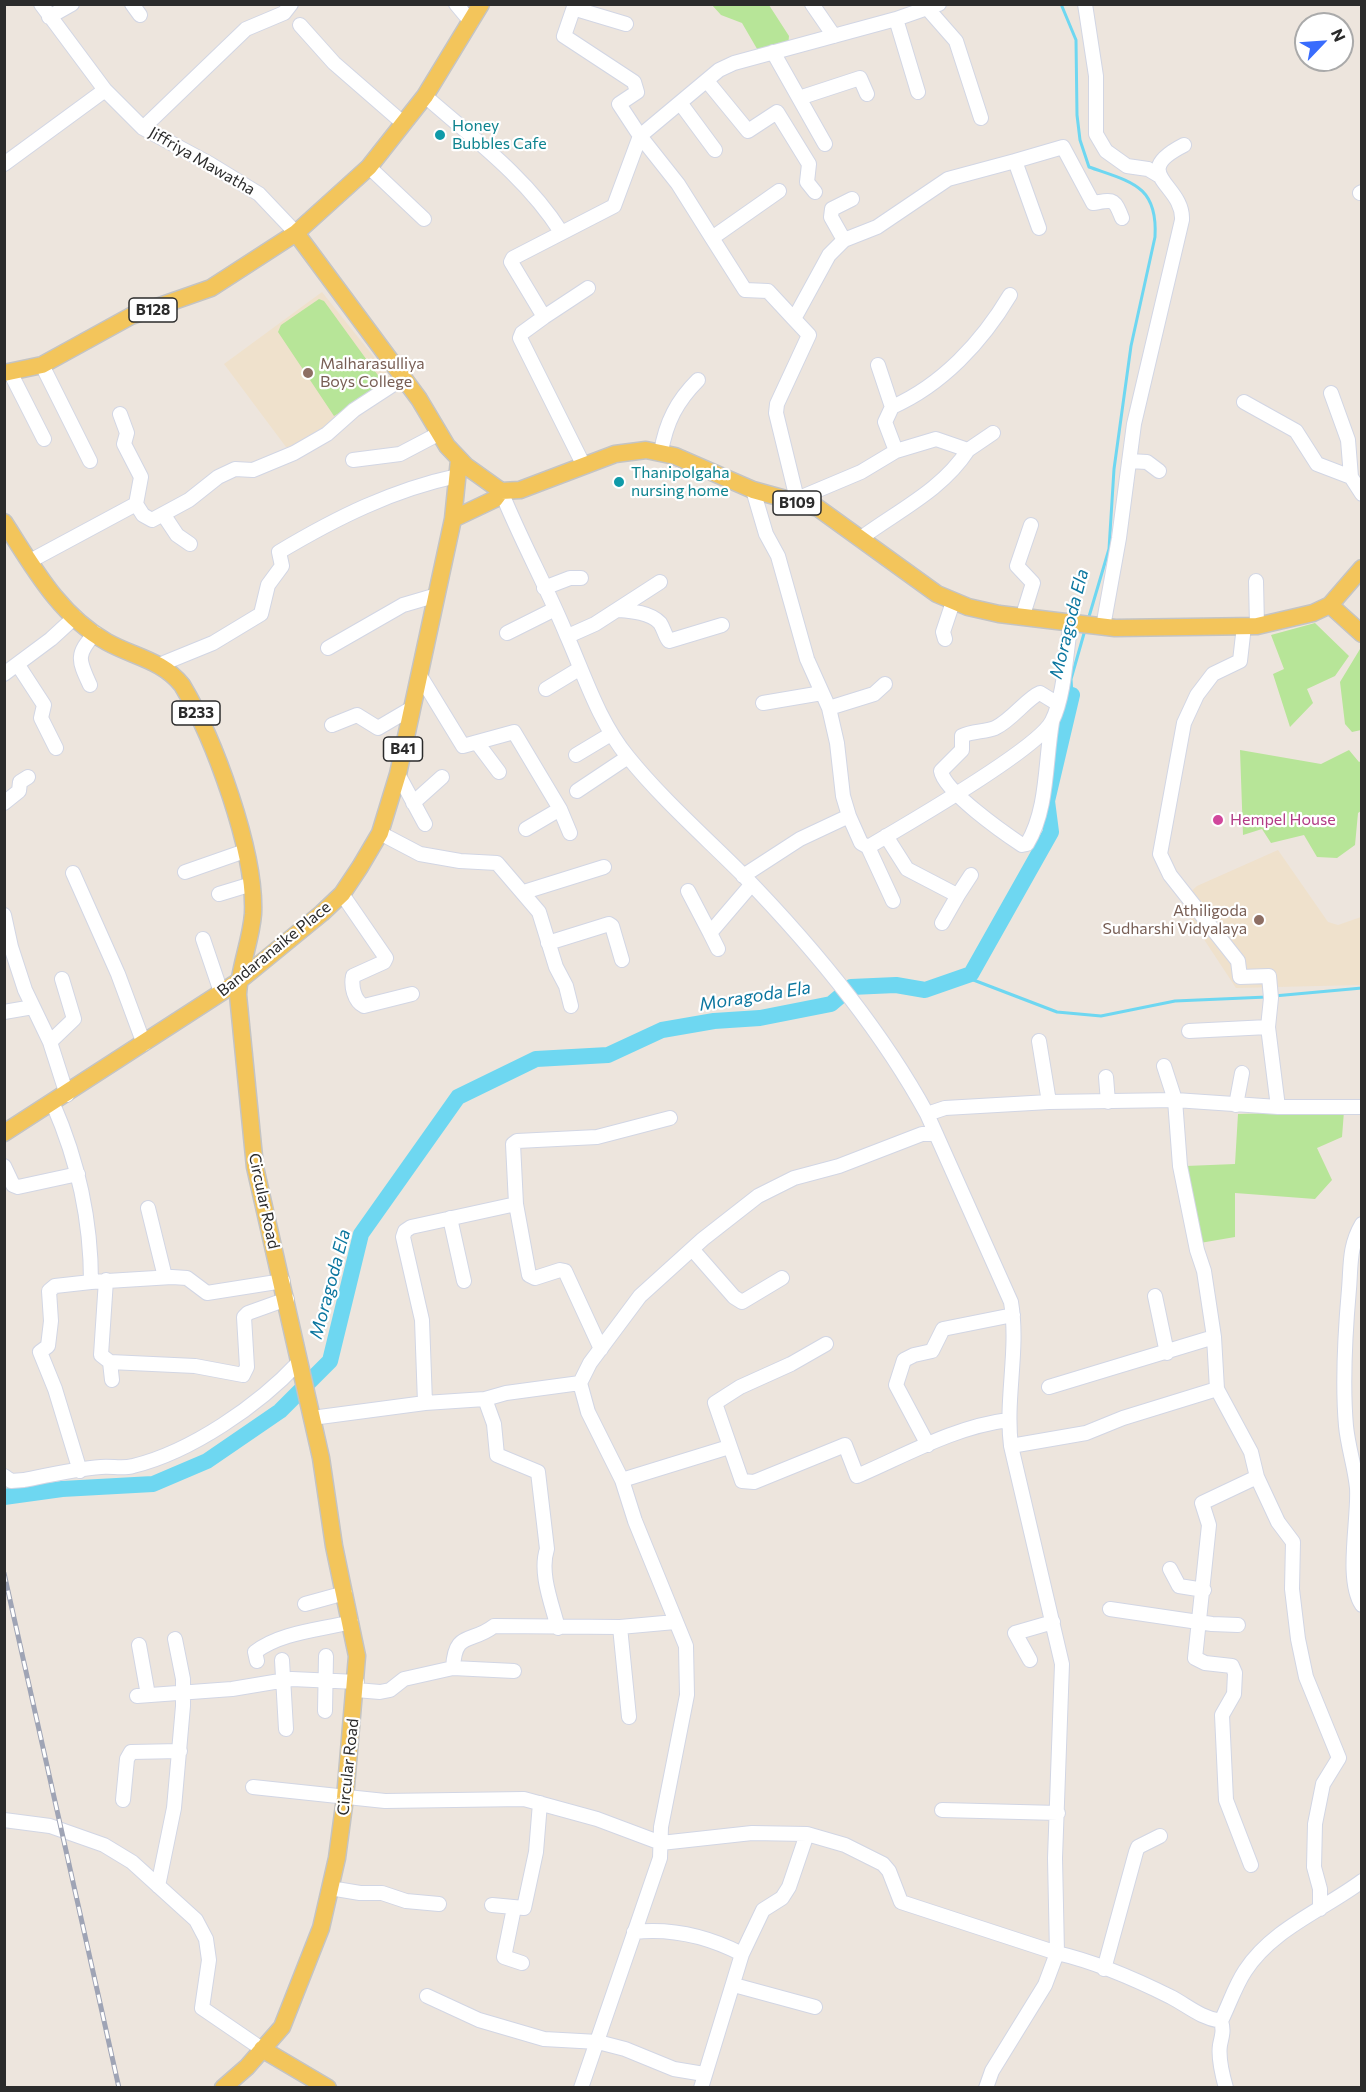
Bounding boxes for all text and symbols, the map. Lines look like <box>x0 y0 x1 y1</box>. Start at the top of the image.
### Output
north arrow <box>1294 12 1354 72</box>
text: N <box>1328 26 1350 44</box>
place label: Honey Bubbles Cafe <box>452 116 547 154</box>
street label: Jiffriya Mawatha <box>145 123 259 199</box>
marker: Honey Bubbles Cafe <box>433 128 447 142</box>
road number: B128 <box>129 298 177 322</box>
place label: Malharasulliya Boys College <box>320 354 425 392</box>
marker: Malharasulliya Boys College <box>301 366 315 380</box>
place label: Thanipolgaha nursing home <box>631 463 730 501</box>
marker: Thanipolgaha nursing home <box>612 475 626 489</box>
road number: B109 <box>773 491 821 515</box>
water label: Moragoda Ela <box>1045 567 1093 681</box>
road number: B233 <box>172 701 220 725</box>
road number: B41 <box>384 737 422 761</box>
place label: Hempel House <box>1230 810 1336 830</box>
marker: Hempel House <box>1211 813 1225 827</box>
street label: Bandaranaike Place <box>213 897 335 1001</box>
place label: Athiligoda Sudharshi Vidyalaya <box>1103 901 1247 939</box>
marker: Athiligoda Sudharshi Vidyalaya <box>1252 913 1266 927</box>
water label: Moragoda Ela <box>698 977 812 1015</box>
street label: Circular Road <box>244 1151 284 1251</box>
water label: Moragoda Ela <box>305 1227 355 1341</box>
street label: Circular Road <box>333 1718 363 1816</box>

